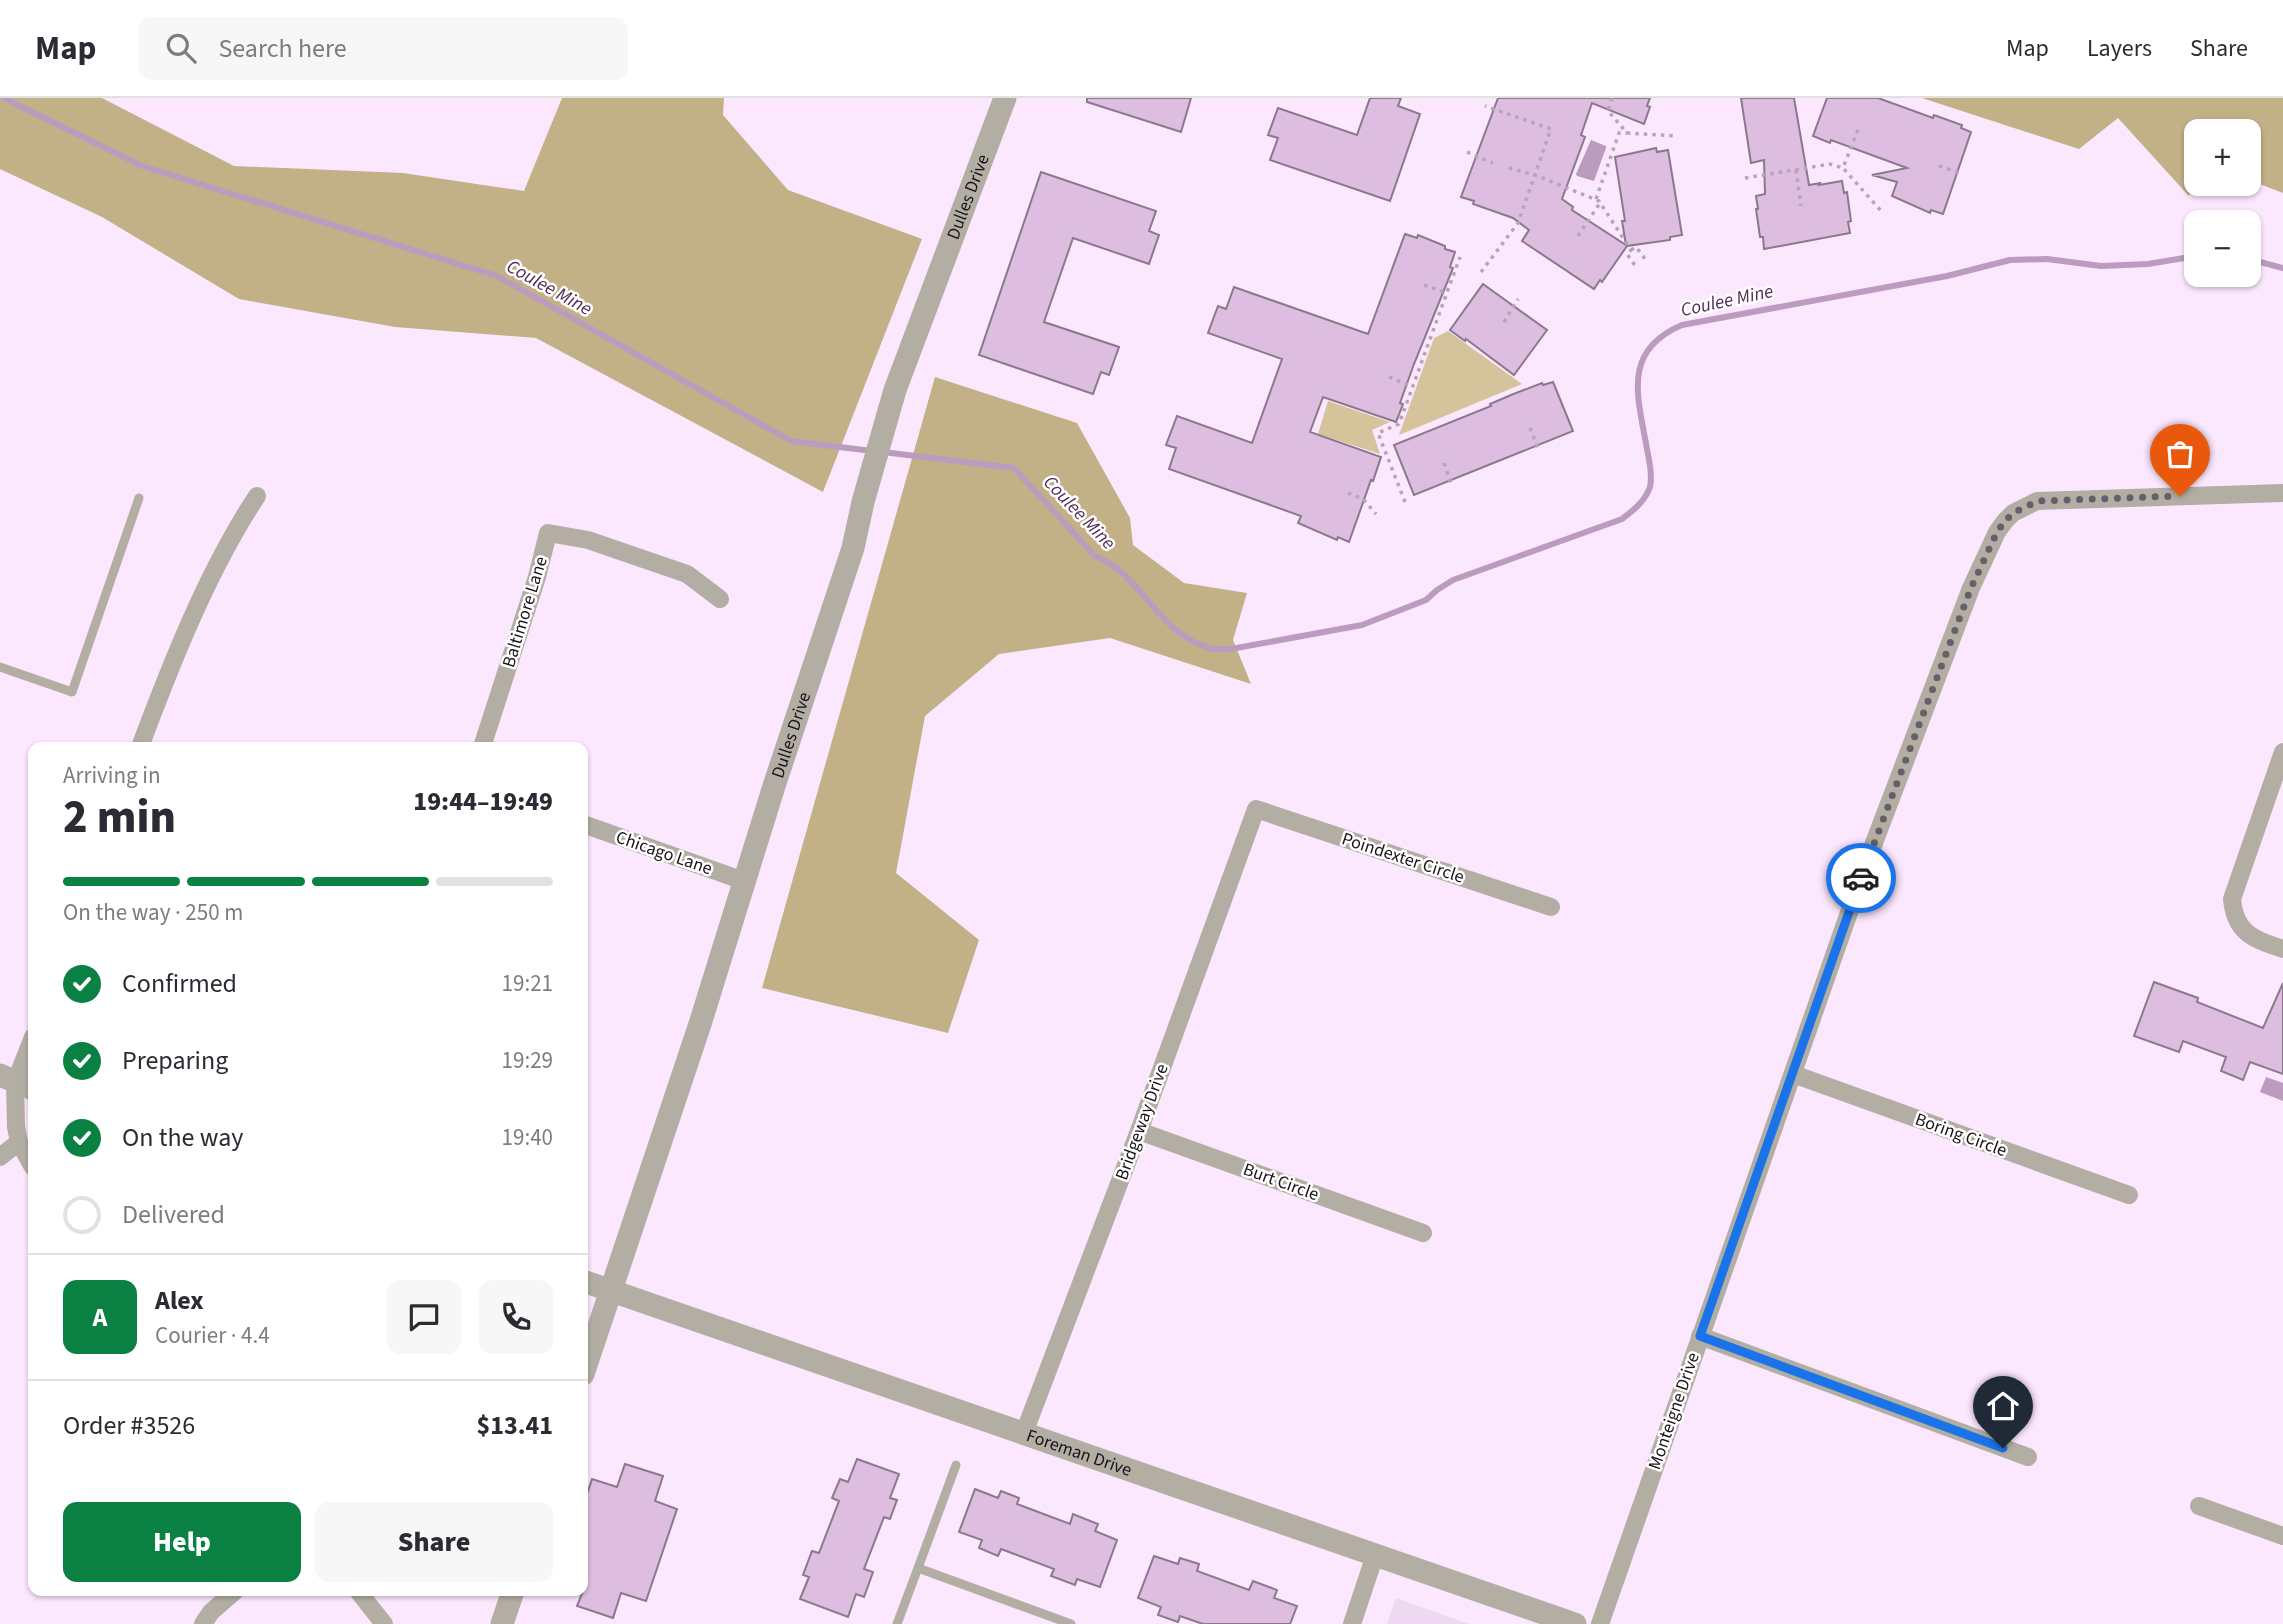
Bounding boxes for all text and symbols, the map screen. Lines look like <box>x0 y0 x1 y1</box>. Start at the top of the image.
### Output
search box <box>138 17 628 80</box>
text: Map <box>35 25 96 72</box>
icon: search <box>162 29 200 67</box>
text: Search here <box>218 30 347 67</box>
text: Map <box>2006 31 2049 66</box>
text: Layers <box>2087 31 2152 66</box>
text: Share <box>2190 31 2248 66</box>
map controls <box>2184 119 2261 287</box>
button: + <box>2184 119 2261 196</box>
street label: Dulles Drive <box>940 151 995 243</box>
button: − <box>2184 210 2261 287</box>
water label: Coulee Mine <box>501 253 597 323</box>
water label: Coulee Mine <box>1678 278 1776 324</box>
pin <box>2150 424 2210 496</box>
icon: bag <box>2161 435 2199 473</box>
water label: Coulee Mine <box>1037 470 1121 556</box>
street label: Baltimore Lane <box>496 553 554 670</box>
street label: Dulles Drive <box>765 689 817 781</box>
text: Arriving in <box>63 759 161 792</box>
text: 19:44–19:49 <box>413 783 553 820</box>
text: 2 min <box>63 785 176 850</box>
street label: Chicago Lane <box>612 825 716 881</box>
street label: Poindexter Circle <box>1339 826 1467 890</box>
courier <box>1826 843 1896 913</box>
icon: car <box>1842 859 1880 897</box>
text: On the way · 250 m <box>63 896 243 929</box>
icon: check <box>63 965 101 1003</box>
text: Confirmed <box>122 965 237 1002</box>
text: 19:21 <box>502 967 553 1000</box>
icon: check <box>63 1042 101 1080</box>
text: Preparing <box>122 1042 228 1079</box>
text: 19:29 <box>502 1044 553 1077</box>
street label: Bridgeway Drive <box>1109 1060 1175 1184</box>
street label: Boring Circle <box>1912 1107 2010 1163</box>
icon: check <box>63 1119 101 1157</box>
text: On the way <box>122 1119 243 1156</box>
text: 19:40 <box>502 1121 553 1154</box>
street label: Burt Circle <box>1240 1157 1322 1207</box>
text: Delivered <box>122 1196 225 1233</box>
button: chat <box>387 1280 461 1354</box>
button: phone <box>479 1280 553 1354</box>
text: Alex <box>155 1282 204 1319</box>
text: A <box>93 1299 107 1336</box>
text: Courier · 4.4 <box>155 1319 270 1352</box>
street label: Monteigne Drive <box>1642 1349 1706 1473</box>
pin <box>1973 1376 2033 1448</box>
icon: home <box>1984 1387 2022 1425</box>
text: Order #3526 <box>63 1407 195 1444</box>
text: $13.41 <box>477 1407 553 1444</box>
street label: Foreman Drive <box>1023 1423 1135 1482</box>
button: Help <box>63 1502 301 1582</box>
button: Share <box>315 1502 553 1582</box>

